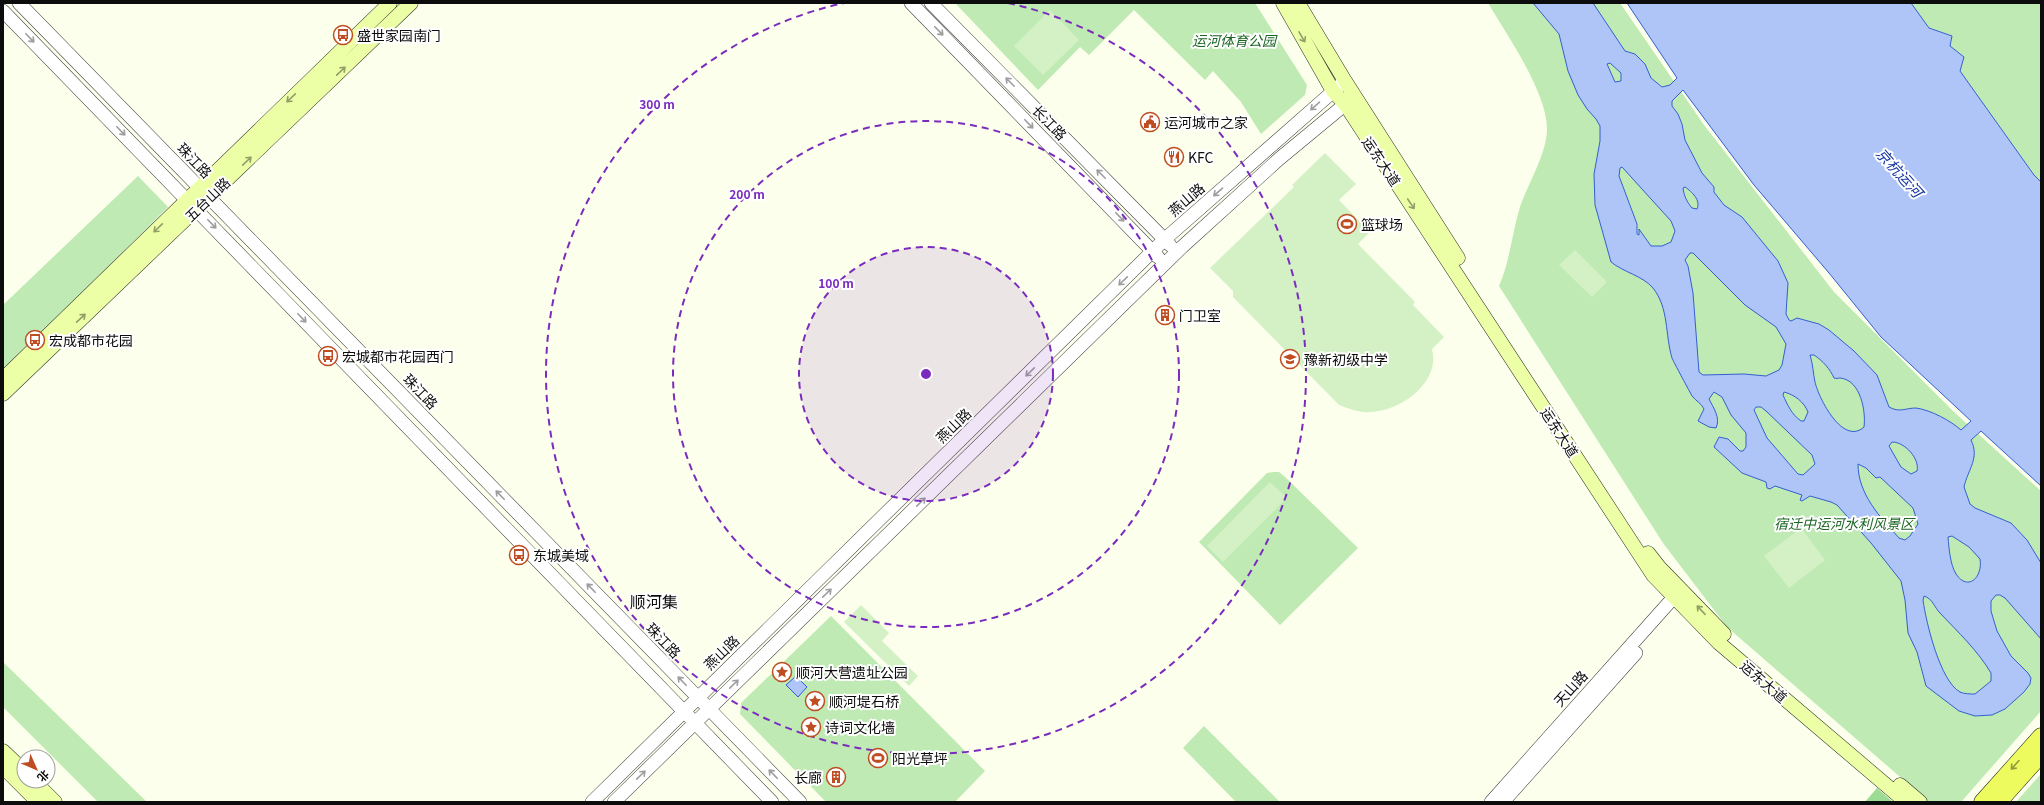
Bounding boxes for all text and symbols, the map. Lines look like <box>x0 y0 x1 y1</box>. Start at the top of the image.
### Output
bus stop icon: 盛世家园南门 <box>332 24 354 46</box>
place label: 盛世家园南门 <box>357 25 441 45</box>
one-way arrow <box>934 26 943 36</box>
park label: 运河体育公园 <box>1192 30 1278 50</box>
one-way arrow <box>1298 31 1306 43</box>
one-way arrow <box>25 33 35 43</box>
one-way arrow <box>336 66 346 76</box>
one-way arrow <box>1005 77 1015 87</box>
one-way arrow <box>286 94 296 103</box>
text: 300 m <box>639 95 675 112</box>
street label: 长江路 <box>1028 100 1072 144</box>
one-way arrow <box>1310 102 1321 111</box>
public building icon: 运河城市之家 <box>1139 111 1161 133</box>
place label: 运河城市之家 <box>1164 112 1248 132</box>
one-way arrow <box>1025 119 1034 129</box>
one-way arrow <box>116 126 126 136</box>
street label: 运东大道 <box>1358 132 1406 190</box>
street label: 珠江路 <box>173 138 217 182</box>
water label: 京杭运河 <box>1872 143 1930 204</box>
restaurant icon: KFC <box>1163 146 1185 168</box>
place label: KFC <box>1188 147 1214 167</box>
one-way arrow <box>242 156 252 166</box>
one-way arrow <box>1096 169 1106 179</box>
street label: 五台山路 <box>180 172 234 226</box>
street label: 燕山路 <box>1164 178 1208 220</box>
text: 200 m <box>729 185 765 202</box>
one-way arrow <box>1212 188 1223 197</box>
one-way arrow <box>1407 198 1415 209</box>
one-way arrow <box>1115 212 1125 222</box>
sports icon: 篮球场 <box>1336 213 1358 235</box>
place label: 篮球场 <box>1361 214 1403 234</box>
one-way arrow <box>207 219 217 229</box>
one-way arrow <box>153 223 163 233</box>
text: 100 m <box>818 274 854 291</box>
one-way arrow <box>1118 276 1128 286</box>
building icon: 门卫室 <box>1154 304 1176 326</box>
place label: 门卫室 <box>1179 305 1221 325</box>
one-way arrow <box>76 313 86 323</box>
one-way arrow <box>297 313 307 323</box>
bus stop icon: 宏成都市花园 <box>24 329 46 351</box>
place label: 宏成都市花园 <box>49 330 133 350</box>
bus stop icon: 宏城都市花园西门 <box>317 345 339 367</box>
place label: 宏城都市花园西门 <box>342 346 454 366</box>
school or university icon: 豫新初级中学 <box>1279 348 1301 370</box>
place label: 豫新初级中学 <box>1304 349 1388 369</box>
centre of rings <box>919 367 933 381</box>
one-way arrow <box>1025 367 1035 377</box>
street label: 珠江路 <box>399 369 443 413</box>
street label: 燕山路 <box>931 403 975 447</box>
street label: 运东大道 <box>1536 403 1584 461</box>
one-way arrow <box>495 490 505 500</box>
one-way arrow <box>916 497 926 507</box>
park label: 宿迁中运河水利风景区 <box>1774 513 1916 533</box>
bus stop icon: 东城美域 <box>508 544 530 566</box>
place label: 东城美域 <box>533 545 589 565</box>
one-way arrow <box>586 583 596 593</box>
one-way arrow <box>822 588 832 598</box>
district label: 顺河集 <box>630 589 678 613</box>
one-way arrow <box>1697 605 1706 615</box>
street label: 珠江路 <box>642 618 686 662</box>
street label: 燕山路 <box>699 630 743 674</box>
street label: 运东大道 <box>1736 655 1792 707</box>
place icon: 顺河大营遗址公园 <box>771 661 793 683</box>
place label: 顺河大营遗址公园 <box>796 662 908 682</box>
street label: 天山路 <box>1549 666 1591 710</box>
one-way arrow <box>677 676 687 686</box>
one-way arrow <box>729 679 739 689</box>
place icon: 顺河堤石桥 <box>804 690 826 712</box>
place label: 顺河堤石桥 <box>829 691 899 711</box>
place icon: 诗词文化墙 <box>800 716 822 738</box>
place label: 诗词文化墙 <box>825 717 895 737</box>
sports icon: 阳光草坪 <box>867 747 889 769</box>
place label: 阳光草坪 <box>892 748 948 768</box>
north arrow <box>16 749 56 789</box>
one-way arrow <box>2010 760 2020 770</box>
building icon: 长廊 <box>825 766 847 788</box>
text: 北 <box>34 767 53 786</box>
place label: 长廊 <box>794 767 822 787</box>
one-way arrow <box>768 769 778 779</box>
one-way arrow <box>636 770 646 780</box>

